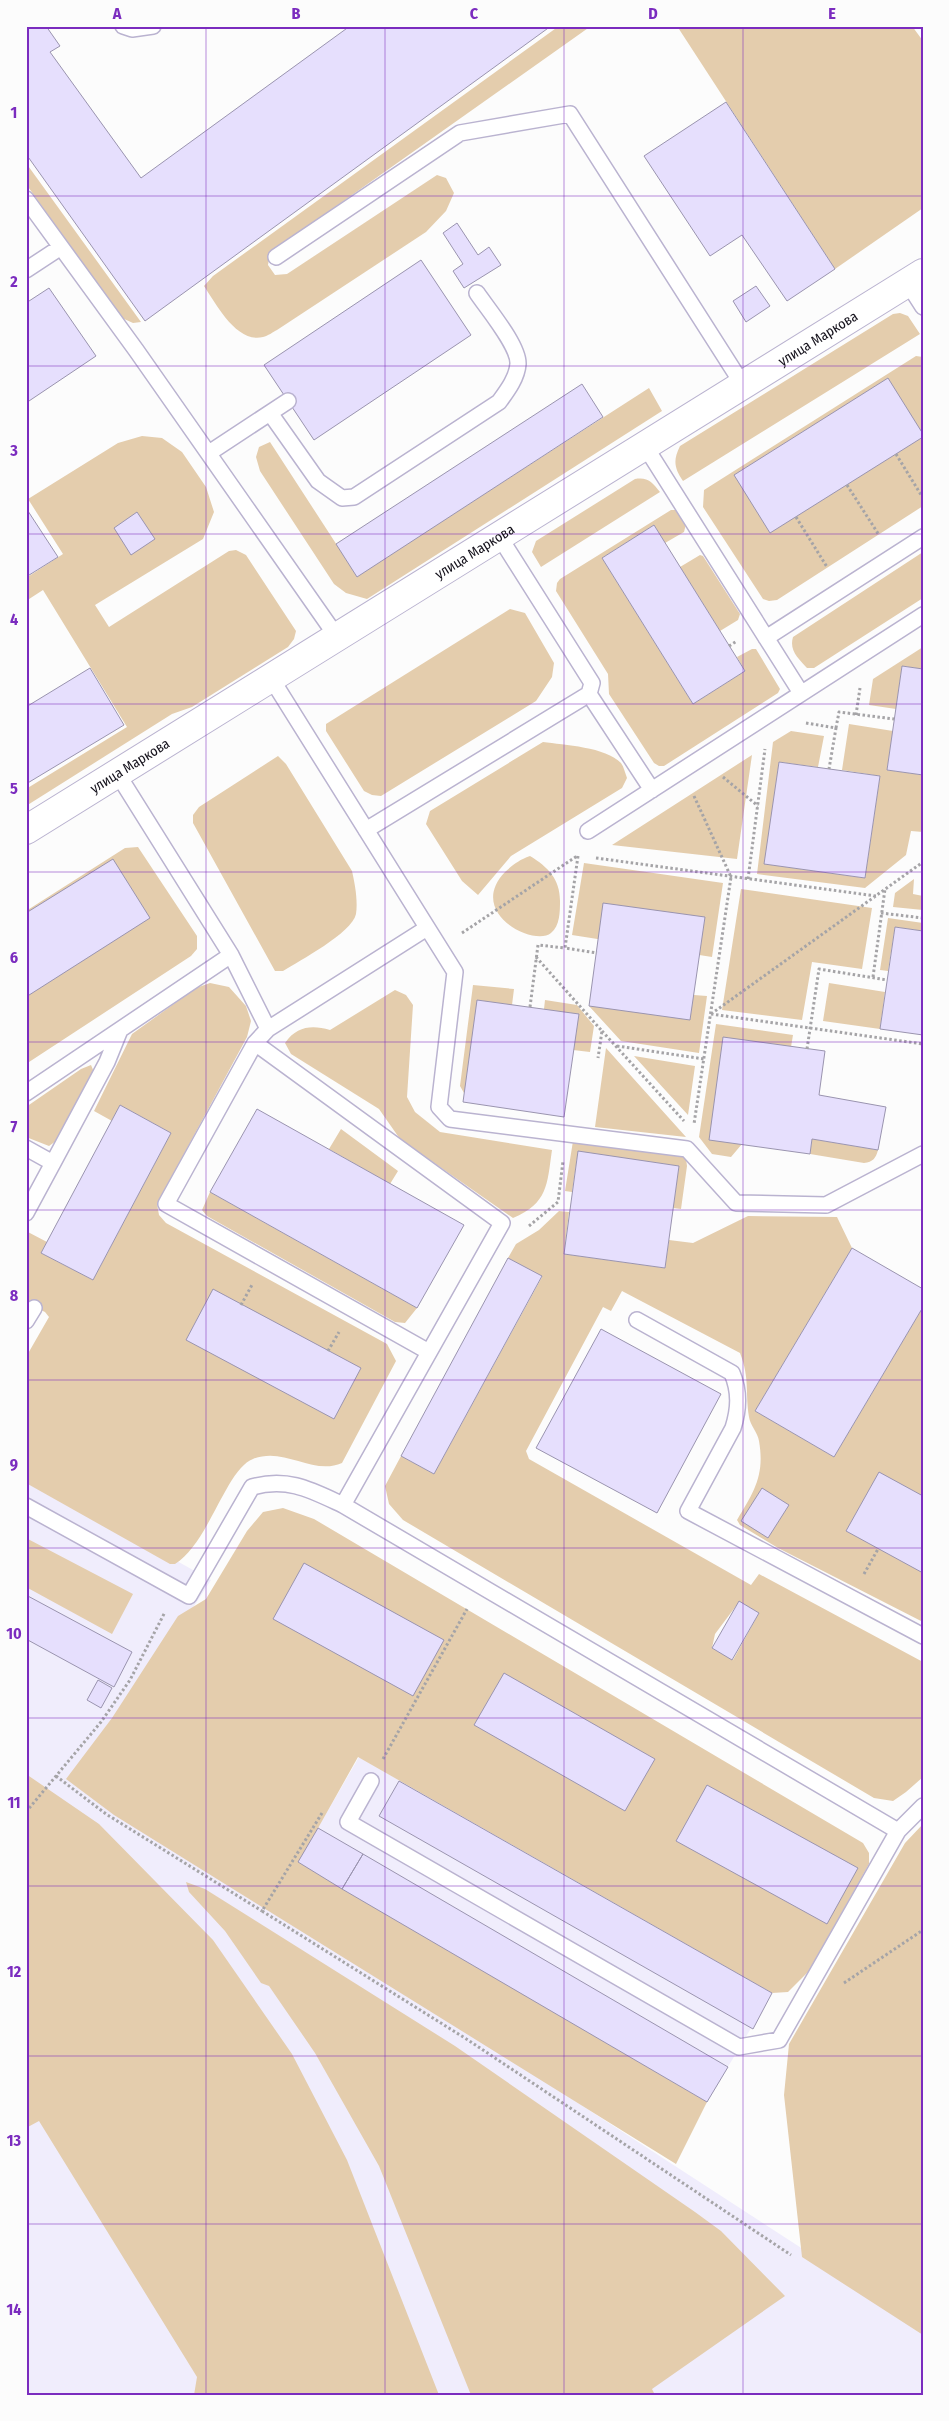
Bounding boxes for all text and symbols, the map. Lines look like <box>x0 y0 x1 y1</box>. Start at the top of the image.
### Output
text: A <box>112 4 122 23</box>
text: B <box>292 4 301 23</box>
text: C <box>470 4 479 23</box>
text: D <box>648 4 658 23</box>
text: E <box>828 4 836 23</box>
text: 1 <box>11 103 17 122</box>
text: 2 <box>9 272 18 291</box>
street label: улица Маркова <box>775 307 861 369</box>
text: 3 <box>9 441 18 460</box>
street label: улица Маркова <box>432 520 518 583</box>
text: 4 <box>10 610 18 629</box>
street label: улица Маркова <box>87 735 173 797</box>
text: 5 <box>10 779 18 798</box>
text: 6 <box>10 948 18 967</box>
text: 7 <box>11 1117 18 1136</box>
text: 8 <box>10 1286 19 1305</box>
text: 9 <box>10 1455 18 1474</box>
text: 10 <box>6 1624 22 1643</box>
text: 11 <box>7 1793 21 1812</box>
text: 12 <box>7 1962 22 1981</box>
text: 13 <box>7 2131 22 2150</box>
text: 14 <box>7 2300 22 2319</box>

